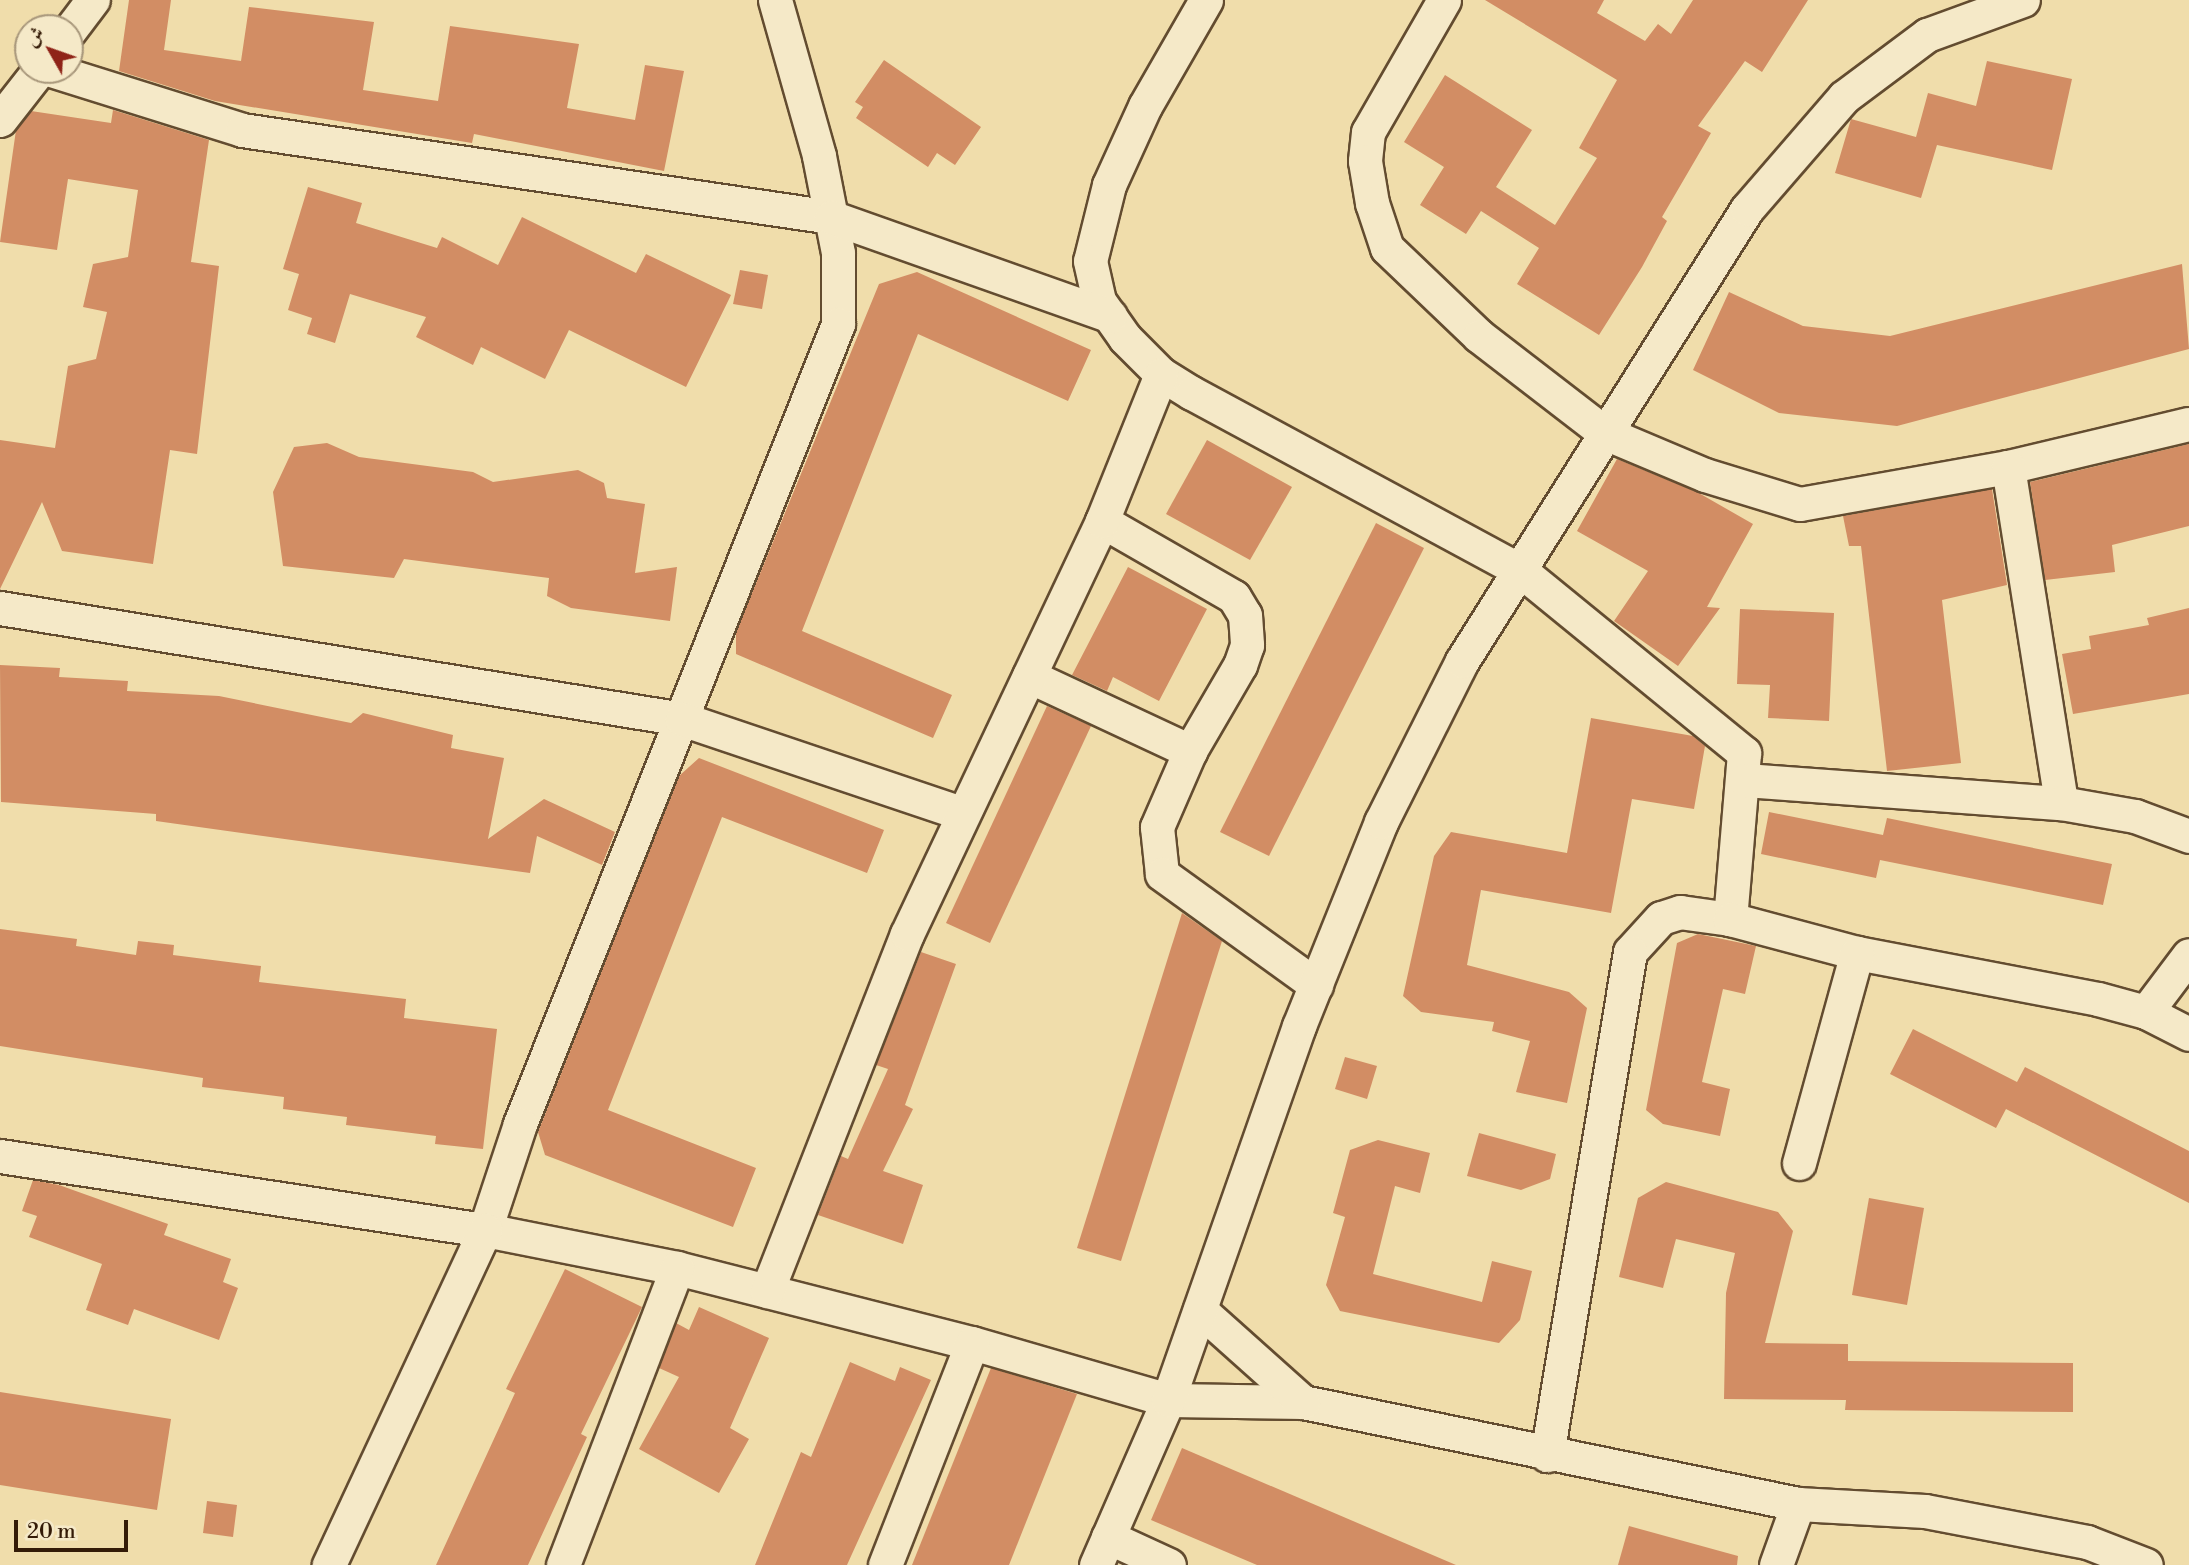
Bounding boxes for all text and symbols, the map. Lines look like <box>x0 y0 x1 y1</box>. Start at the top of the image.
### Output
north arrow <box>14 14 84 84</box>
text: ش <box>19 22 50 52</box>
scale bar <box>18 1506 131 1550</box>
text: 20 m <box>27 1519 76 1545</box>

